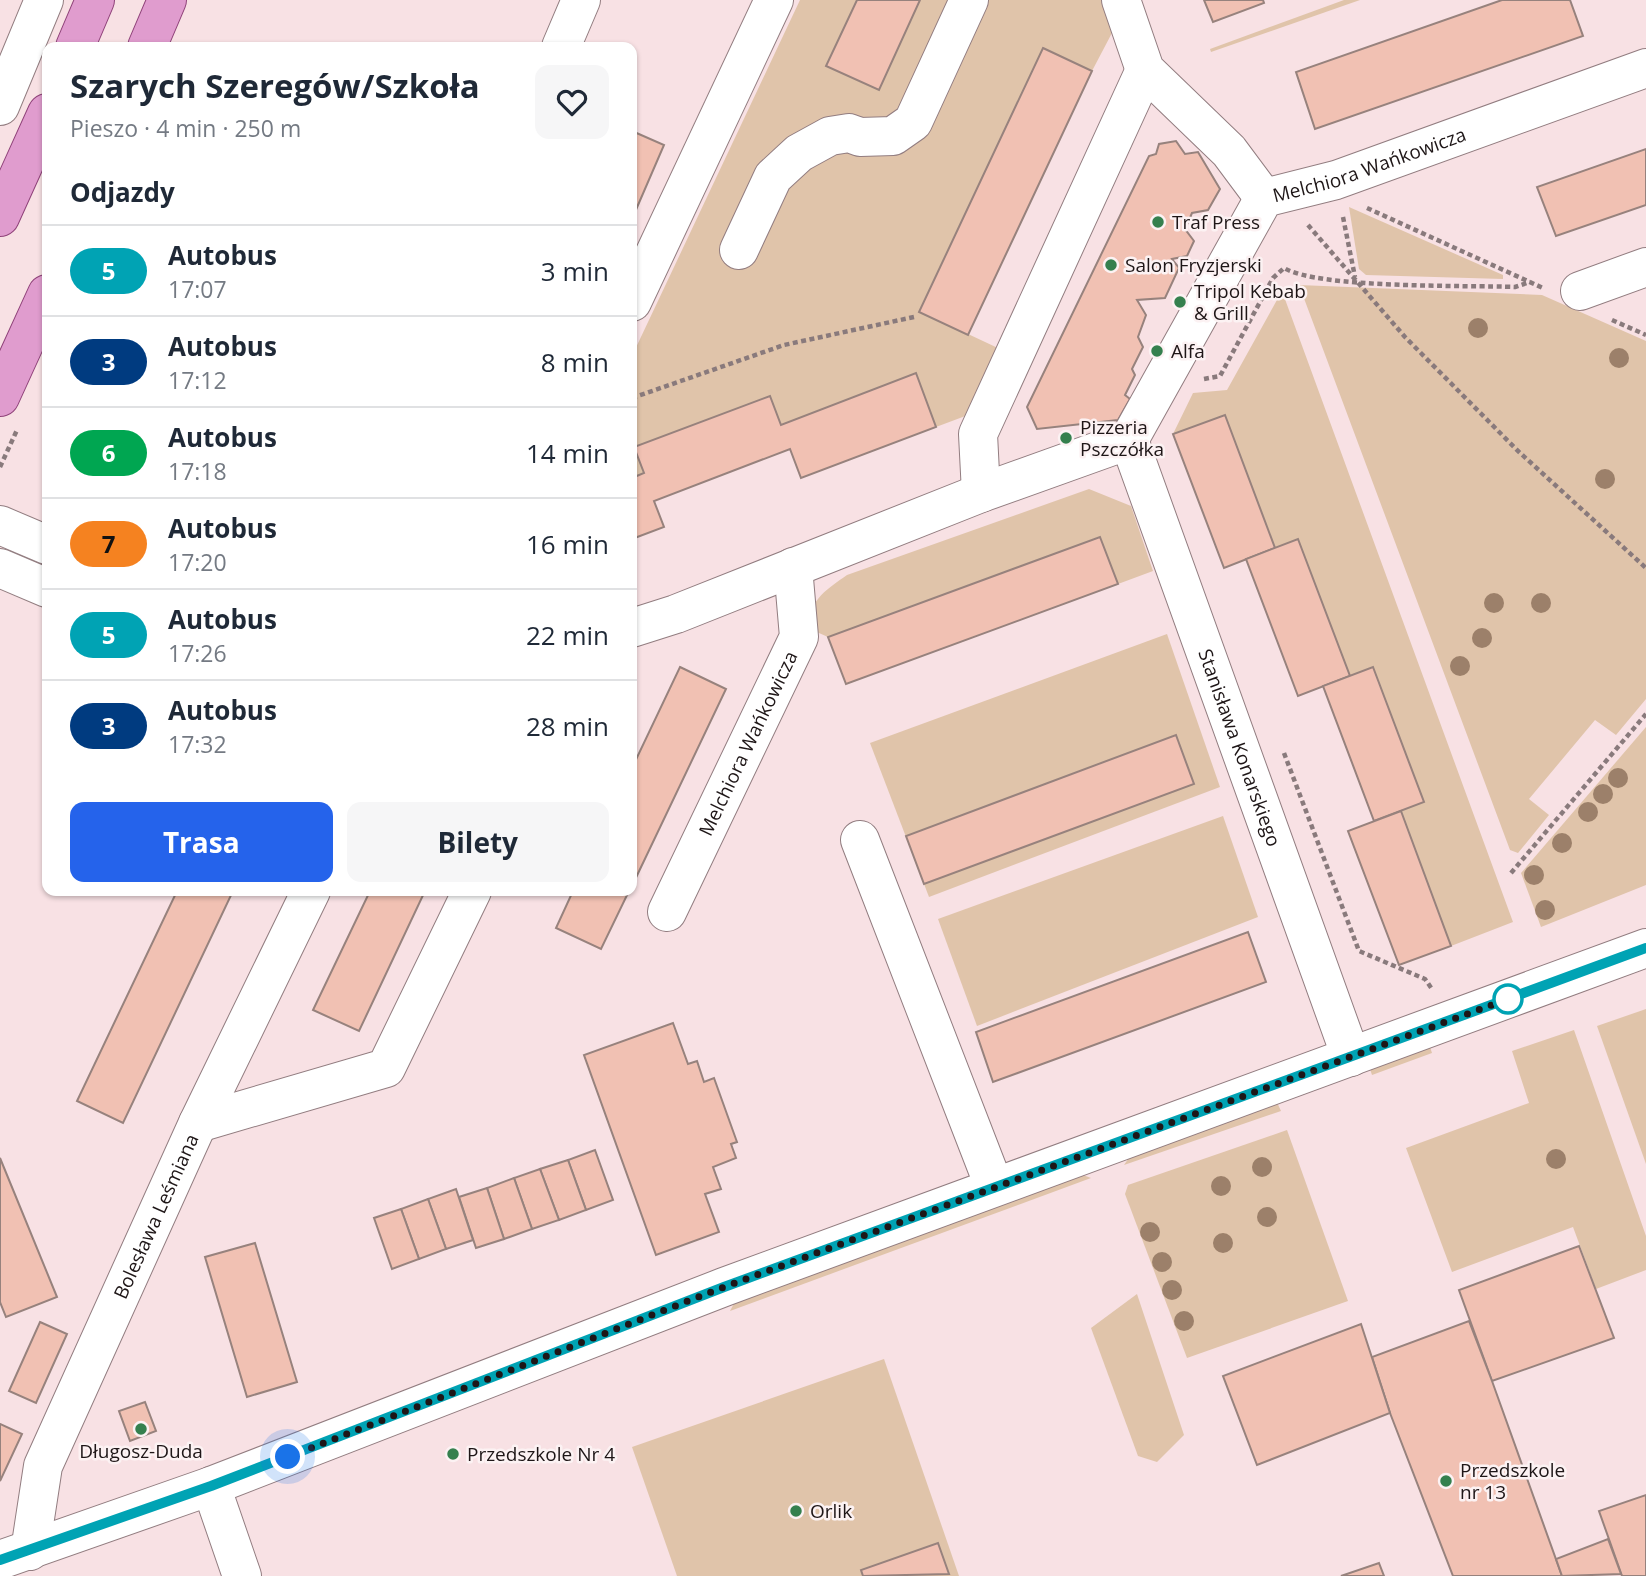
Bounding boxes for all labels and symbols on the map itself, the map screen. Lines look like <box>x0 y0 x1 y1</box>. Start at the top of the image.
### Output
street label: Melchiora Wańkowicza <box>1270 121 1469 208</box>
place label: Traf Press <box>1172 209 1260 235</box>
marker: Traf Press <box>1150 214 1166 230</box>
place label: Salon Fryzjerski <box>1125 252 1262 278</box>
marker: Salon Fryzjerski <box>1103 257 1119 273</box>
place label: Tripol Kebab & Grill <box>1194 278 1306 326</box>
marker: Tripol Kebab & Grill <box>1172 294 1188 310</box>
place label: Alfa <box>1171 338 1205 364</box>
marker: Alfa <box>1149 343 1165 359</box>
place label: Pizzeria Pszczółka <box>1080 414 1164 462</box>
marker: Pizzeria Pszczółka <box>1058 430 1074 446</box>
street label: Stanisława Konarskiego <box>1192 645 1287 850</box>
street label: Melchiora Wańkowicza <box>692 647 803 840</box>
unlabelled marker <box>1493 984 1523 1014</box>
street label: Bolesława Leśmiana <box>107 1130 204 1303</box>
marker: Długosz-Duda <box>133 1421 149 1437</box>
place label: Długosz-Duda <box>79 1438 203 1464</box>
your location <box>270 1439 305 1474</box>
place label: Przedszkole Nr 4 <box>467 1441 615 1467</box>
marker: Przedszkole Nr 4 <box>445 1446 461 1462</box>
place label: Przedszkole nr 13 <box>1460 1457 1565 1505</box>
marker: Przedszkole nr 13 <box>1438 1473 1454 1489</box>
place label: Orlik <box>810 1498 852 1524</box>
marker: Orlik <box>788 1503 804 1519</box>

